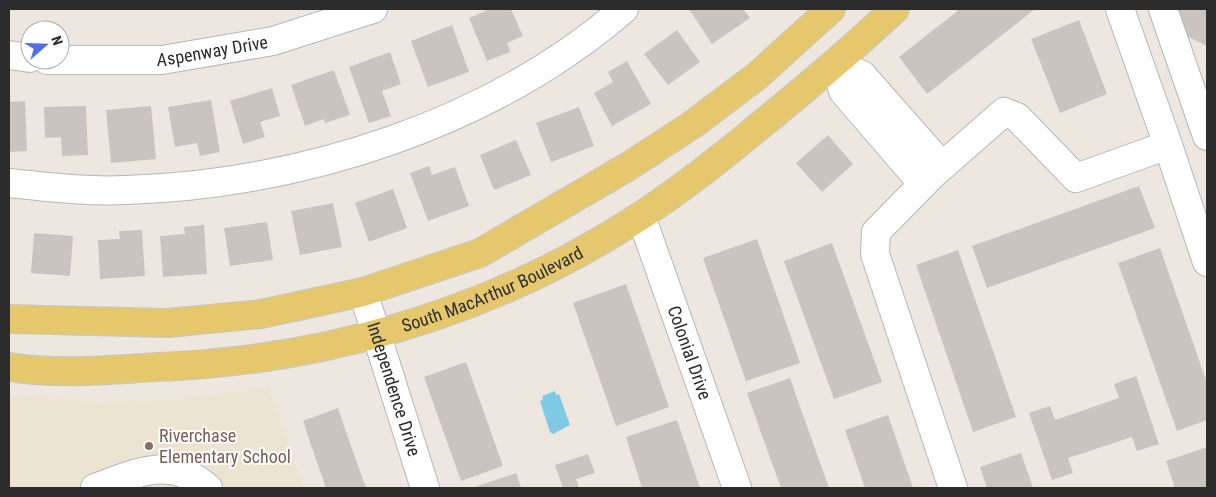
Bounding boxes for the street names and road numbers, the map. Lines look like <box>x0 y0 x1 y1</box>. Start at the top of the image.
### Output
street label: Aspenway Drive <box>157 31 269 70</box>
street label: South MacArthur Boulevard <box>399 242 587 336</box>
street label: Colonial Drive <box>663 303 716 402</box>
street label: Independence Drive <box>363 319 425 459</box>

